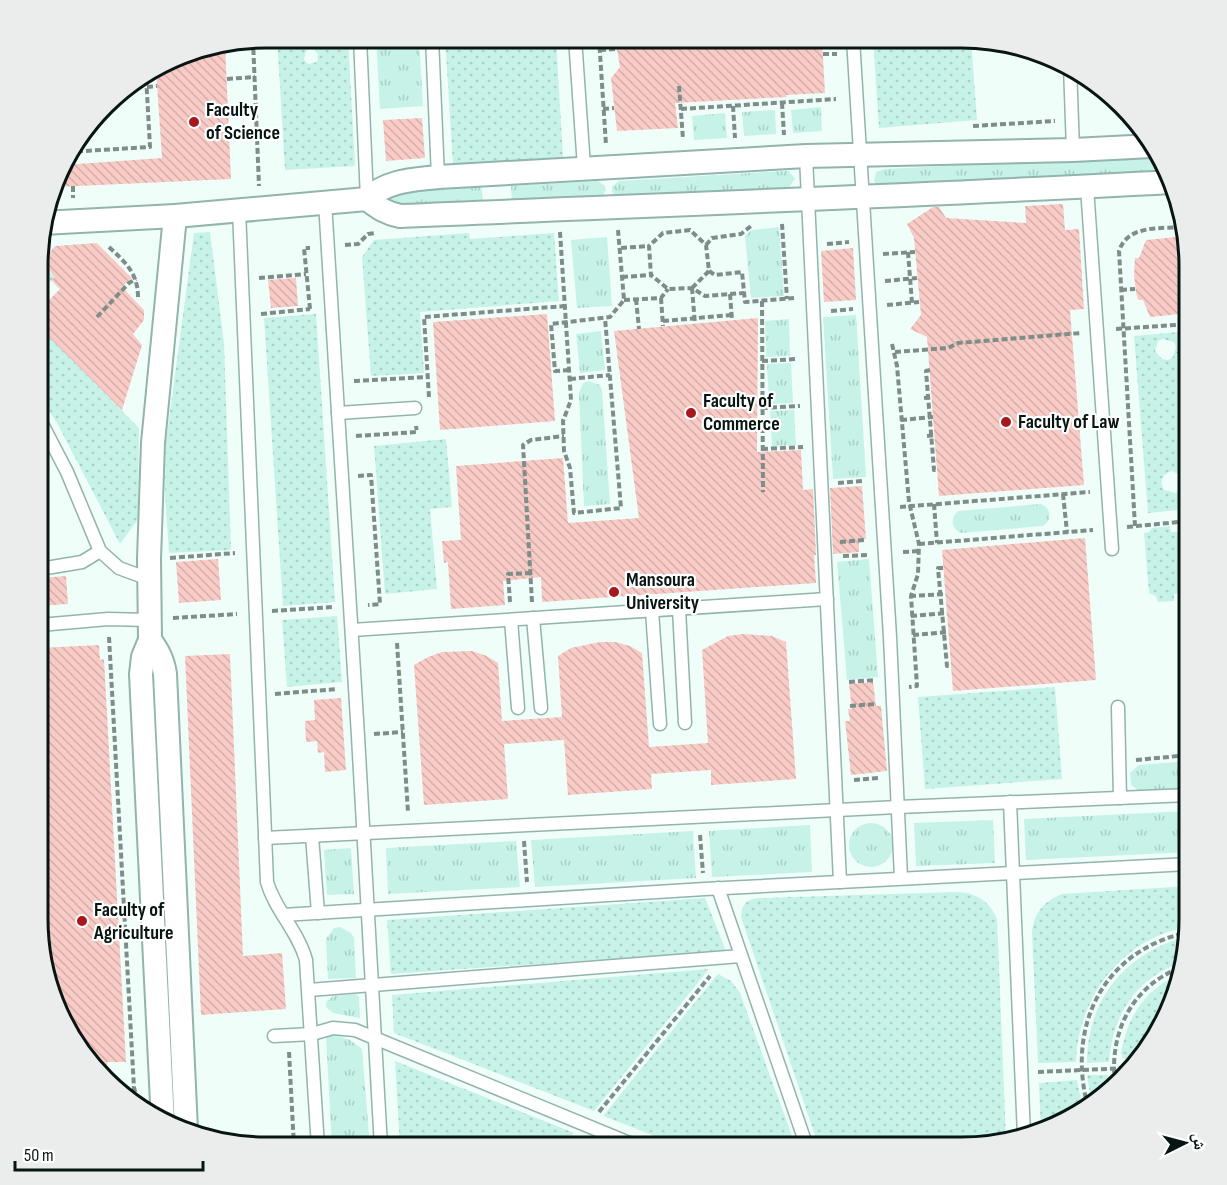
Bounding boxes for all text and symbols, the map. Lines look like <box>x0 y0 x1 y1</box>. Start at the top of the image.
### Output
place label: Faculty of Science <box>206 98 280 145</box>
marker: Faculty of Science <box>187 115 201 129</box>
place label: Faculty of Commerce <box>703 389 780 436</box>
marker: Faculty of Commerce <box>684 406 698 420</box>
place label: Faculty of Law <box>1018 410 1119 434</box>
marker: Faculty of Law <box>999 415 1013 429</box>
place label: Mansoura University <box>626 568 700 615</box>
marker: Mansoura University <box>607 585 621 599</box>
place label: Faculty of Agriculture <box>93 898 173 945</box>
marker: Faculty of Agriculture <box>75 914 89 928</box>
north arrow <box>1155 1113 1215 1173</box>
text: ش <box>1188 1132 1209 1151</box>
scale bar <box>15 1134 202 1172</box>
text: 50 m <box>24 1145 54 1166</box>

